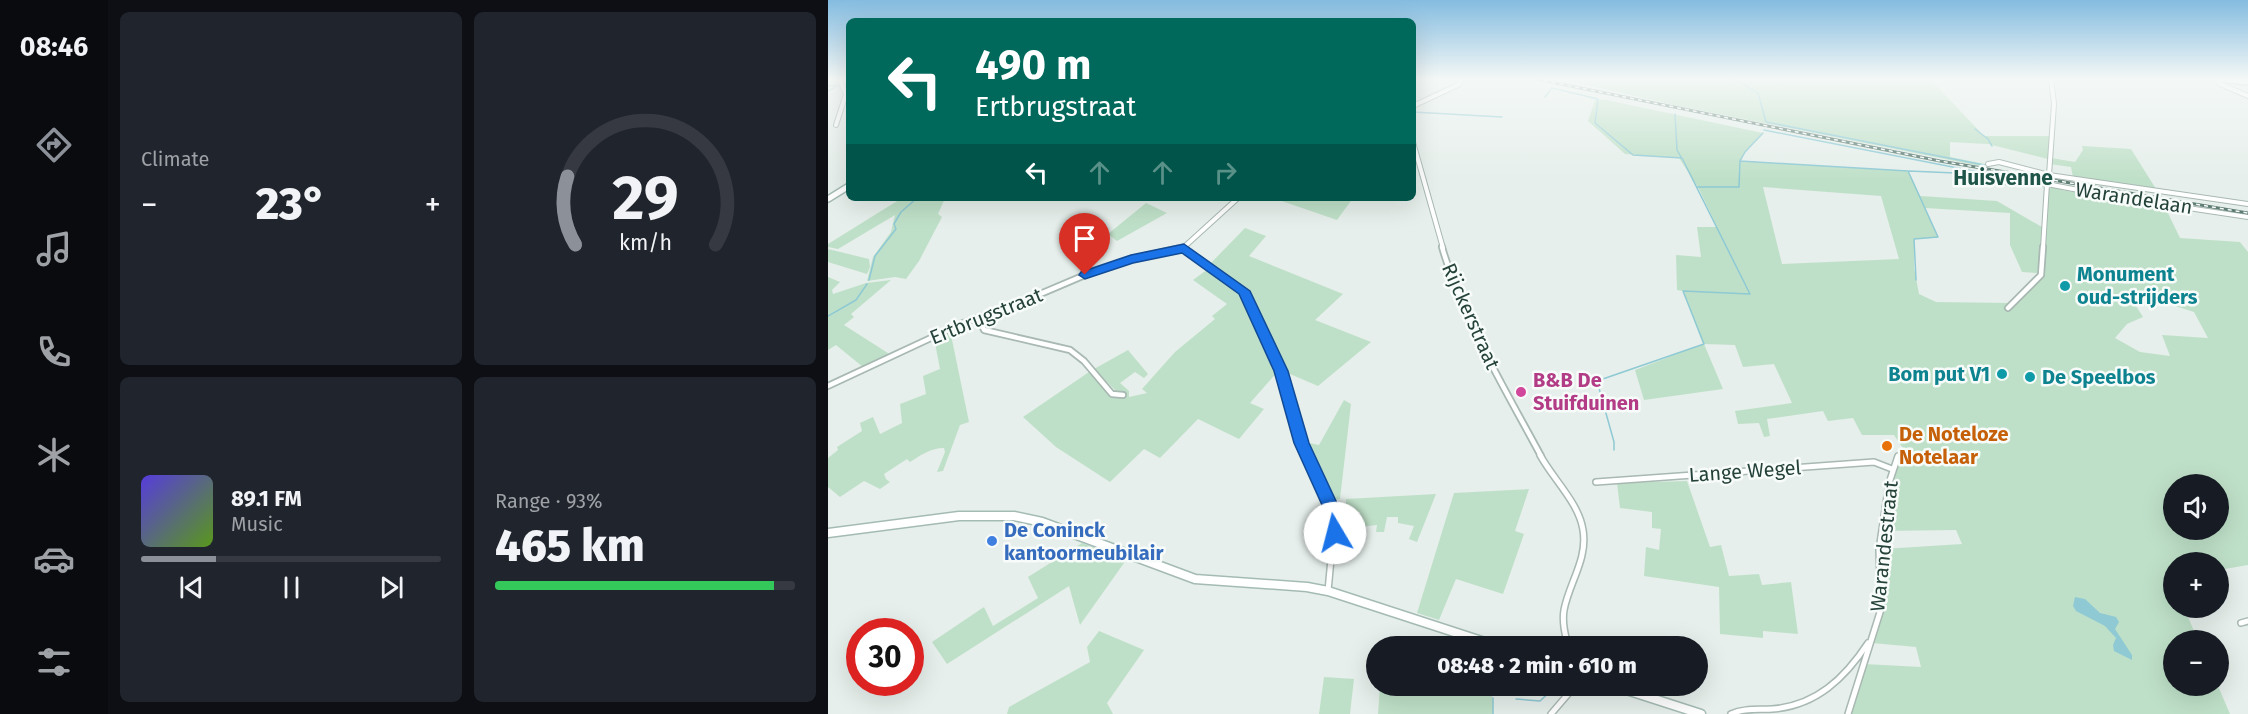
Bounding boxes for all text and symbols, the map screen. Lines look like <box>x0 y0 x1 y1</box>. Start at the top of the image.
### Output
text: 08:46 <box>20 31 88 63</box>
text: 490 m <box>975 40 1091 90</box>
icon: left <box>876 42 954 120</box>
text: Ertbrugstraat <box>975 91 1136 123</box>
icon: directions <box>33 124 75 166</box>
text: Climate <box>141 147 209 171</box>
icon: left <box>1020 156 1053 189</box>
icon: ahead <box>1083 156 1116 189</box>
icon: ahead <box>1146 156 1179 189</box>
icon: right <box>1209 156 1242 189</box>
text: 29 <box>612 161 678 236</box>
district label: Huisvenne <box>1953 165 2053 191</box>
text: 23° <box>256 177 326 231</box>
street label: Warandelaan <box>2074 177 2194 219</box>
text: − <box>141 185 158 225</box>
text: + <box>425 185 441 225</box>
pin <box>1059 213 1110 275</box>
icon: arrive <box>1068 222 1101 255</box>
icon: music <box>33 228 75 270</box>
text: km/h <box>618 231 672 257</box>
street label: Rijckerstraat <box>1437 259 1505 374</box>
place label: Monument oud-strijders <box>2077 262 2198 309</box>
marker: Monument oud-strijders <box>2058 279 2072 293</box>
street label: Ertbrugstraat <box>926 282 1047 349</box>
icon: phone <box>33 331 75 373</box>
place label: Bom put V1 <box>1888 362 1990 386</box>
place label: De Speelbos <box>2042 365 2156 389</box>
marker: Bom put V1 <box>1995 367 2009 381</box>
place label: B&B De Stuifduinen <box>1533 368 1639 415</box>
marker: De Speelbos <box>2023 370 2037 384</box>
marker: B&B De Stuifduinen <box>1514 385 1528 399</box>
place label: De Noteloze Notelaar <box>1899 422 2009 469</box>
icon: climate <box>33 434 75 476</box>
marker: De Noteloze Notelaar <box>1880 439 1894 453</box>
street label: Lange Wegel <box>1688 455 1802 487</box>
map controls <box>2163 474 2229 696</box>
button: sound <box>2163 474 2229 540</box>
street label: Warandestraat <box>1865 478 1903 613</box>
text: 89.1 FM <box>231 485 302 512</box>
text: Range · 93% <box>495 489 602 513</box>
position arrow <box>1303 501 1367 565</box>
text: Music <box>231 512 283 536</box>
place label: De Coninck kantoormeubilair <box>1004 518 1164 565</box>
text: 465 km <box>495 519 645 573</box>
marker: De Coninck kantoormeubilair <box>985 534 999 548</box>
icon: car <box>33 538 75 580</box>
button: + <box>2163 552 2229 618</box>
icon: previous <box>175 571 208 604</box>
icon: pause <box>275 571 308 604</box>
icon: next <box>375 571 408 604</box>
speed limit sign: 30 <box>846 618 924 696</box>
button: − <box>2163 630 2229 696</box>
icon: filters <box>33 641 75 683</box>
text: 08:48 · 2 min · 610 m <box>1437 652 1637 679</box>

